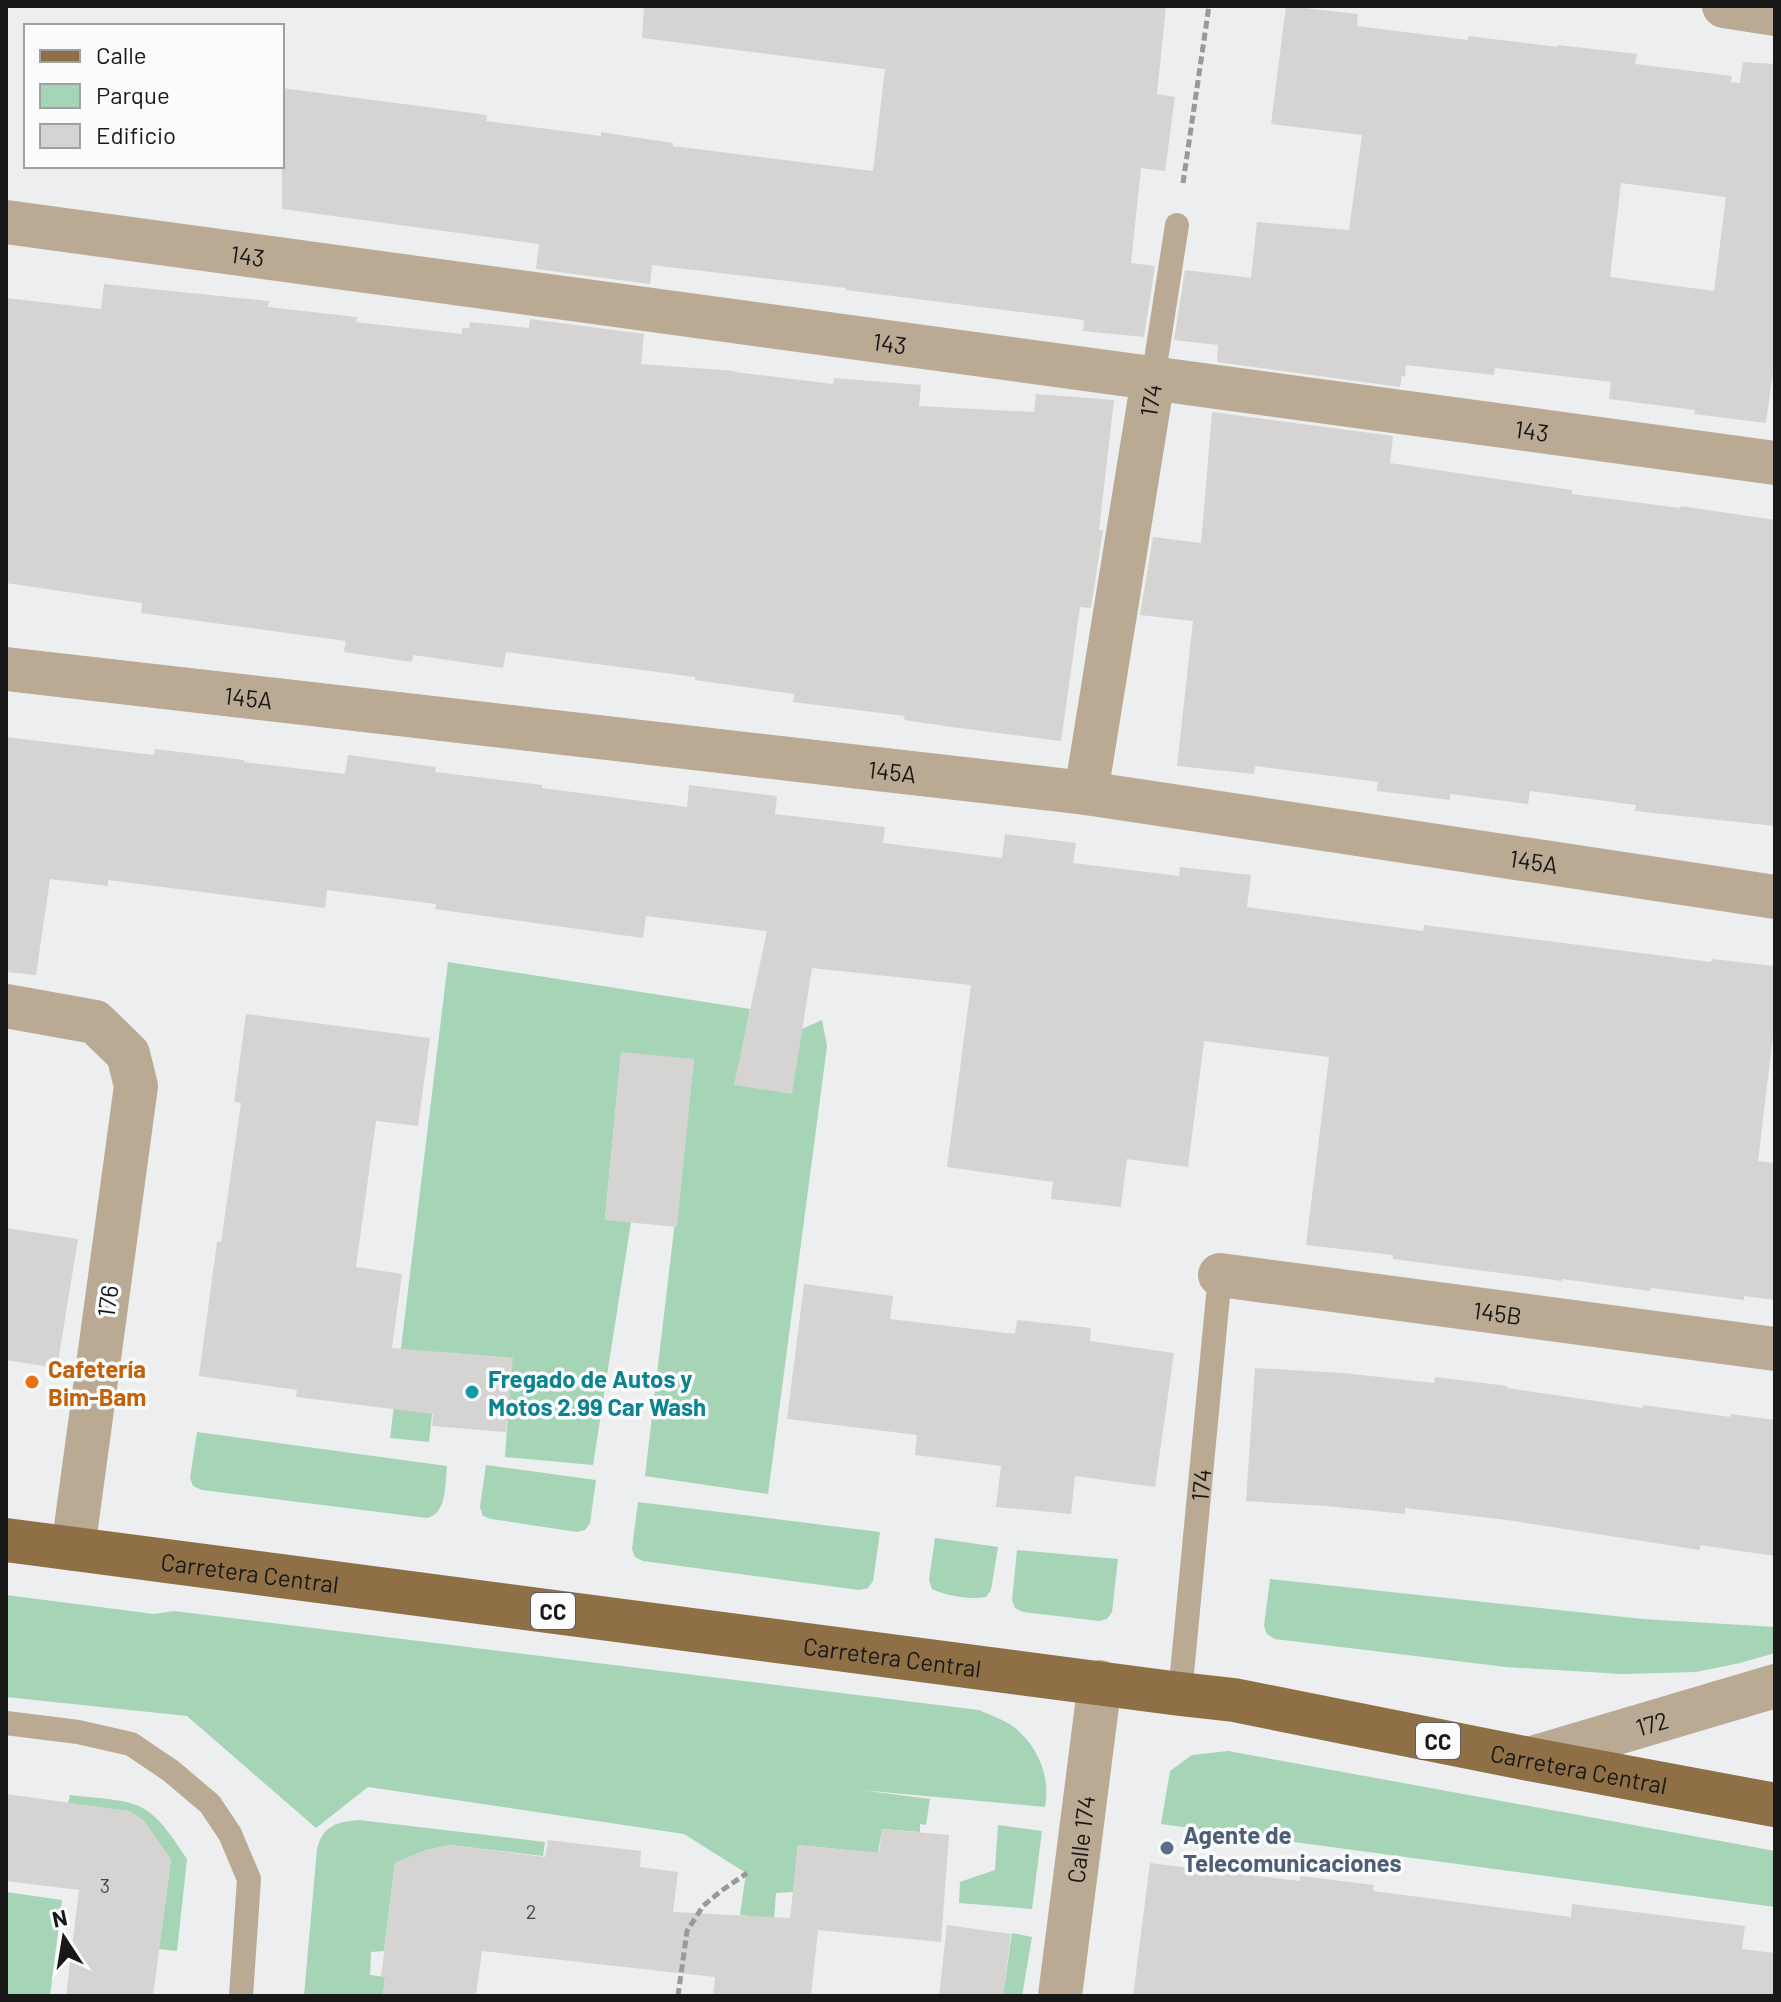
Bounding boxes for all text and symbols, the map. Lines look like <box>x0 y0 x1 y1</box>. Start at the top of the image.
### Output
legend <box>24 24 284 168</box>
text: Calle <box>96 40 147 69</box>
text: Parque <box>96 80 170 109</box>
text: Edificio <box>96 120 176 149</box>
street label: 143 <box>229 238 267 272</box>
street label: 143 <box>871 326 909 359</box>
street label: 174 <box>1133 382 1167 419</box>
street label: 143 <box>1513 413 1551 447</box>
street label: 145A <box>223 680 274 714</box>
street label: 145A <box>866 754 918 788</box>
street label: 145A <box>1508 843 1560 879</box>
street label: 176 <box>90 1283 124 1319</box>
street label: 145B <box>1471 1294 1524 1330</box>
place label: Cafetería Bim-Bam <box>48 1354 146 1411</box>
place label: Fregado de Autos y Motos 2.99 Car Wash <box>488 1364 706 1421</box>
marker: Cafetería Bim-Bam <box>23 1373 41 1391</box>
marker: Fregado de Autos y Motos 2.99 Car Wash <box>463 1383 481 1401</box>
street label: 174 <box>1184 1467 1216 1503</box>
street label: Carretera Central <box>159 1546 341 1598</box>
road number: CC <box>531 1593 575 1629</box>
street label: Carretera Central <box>802 1630 983 1682</box>
street label: 172 <box>1632 1704 1671 1741</box>
road number: CC <box>1416 1723 1460 1759</box>
street label: Carretera Central <box>1488 1737 1670 1799</box>
street label: Calle 174 <box>1060 1794 1100 1885</box>
place label: Agente de Telecomunicaciones <box>1183 1820 1402 1877</box>
marker: Agente de Telecomunicaciones <box>1158 1839 1176 1857</box>
house number: 3 <box>100 1873 110 1897</box>
north arrow <box>24 1898 104 1978</box>
house number: 2 <box>526 1899 536 1923</box>
text: N <box>50 1903 69 1932</box>

